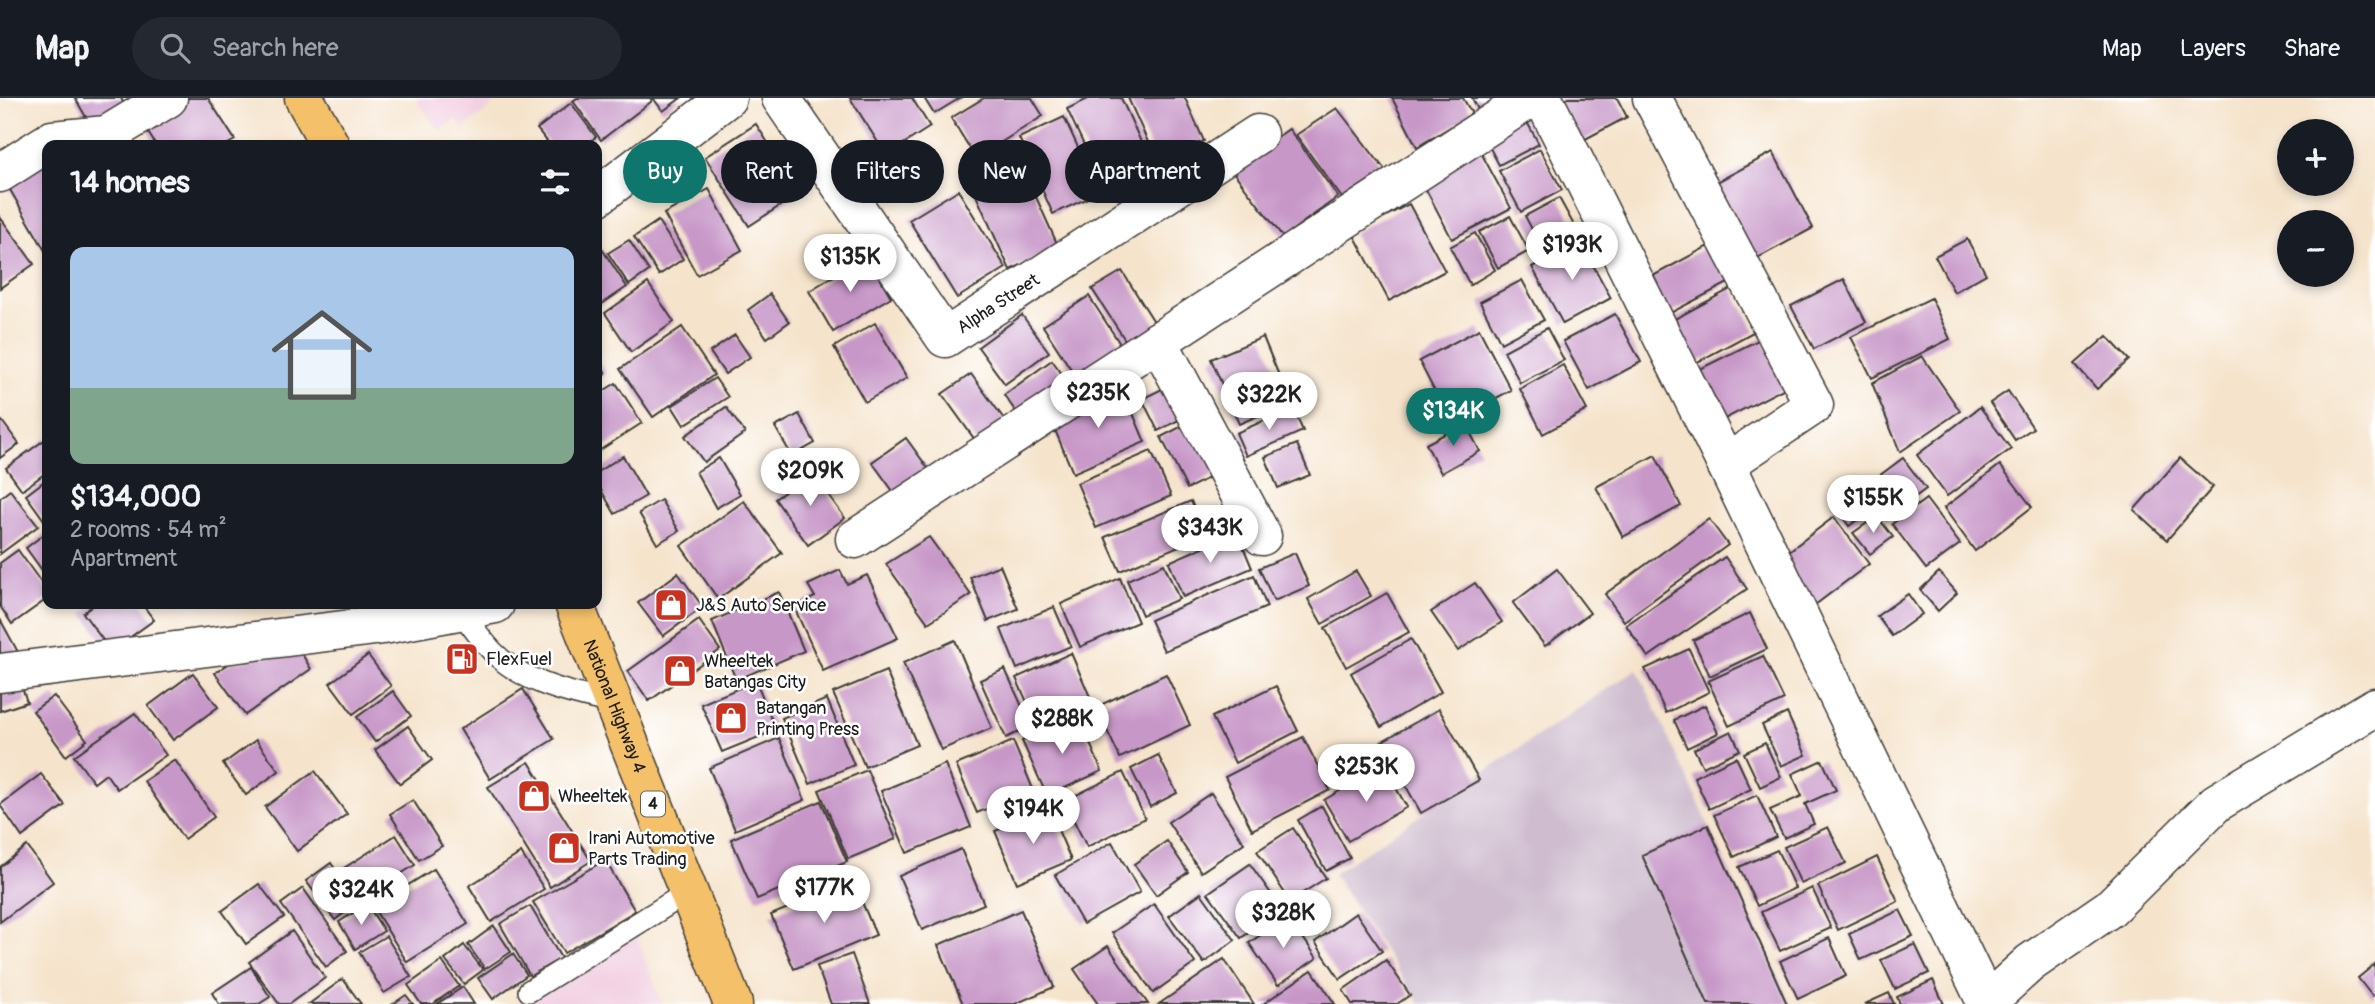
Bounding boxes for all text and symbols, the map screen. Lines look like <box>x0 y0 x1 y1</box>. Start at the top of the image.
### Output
search box <box>132 17 622 80</box>
text: Map <box>35 28 90 69</box>
icon: search <box>156 29 194 67</box>
text: Search here <box>212 32 339 64</box>
text: Map <box>2102 34 2142 63</box>
text: Layers <box>2180 34 2246 63</box>
text: Share <box>2284 34 2340 63</box>
map controls <box>2277 119 2354 287</box>
button: + <box>2277 119 2354 196</box>
chip: Buy <box>623 140 707 203</box>
chip: Rent <box>721 140 817 203</box>
chip: Filters <box>831 140 944 203</box>
chip: New <box>958 140 1051 203</box>
chip: Apartment <box>1065 140 1225 203</box>
icon: filters <box>536 163 574 201</box>
text: 14 homes <box>70 164 190 201</box>
button: − <box>2277 210 2354 287</box>
pin: $193K <box>1523 222 1621 282</box>
text: $193K <box>1542 230 1602 259</box>
pin: $135K <box>801 234 899 294</box>
text: $135K <box>820 242 880 271</box>
street label: Alpha Street <box>952 268 1044 339</box>
icon: home <box>259 292 385 418</box>
pin: $235K <box>1049 370 1147 430</box>
pin: $322K <box>1220 372 1318 432</box>
text: $235K <box>1066 378 1130 407</box>
text: $322K <box>1237 380 1301 409</box>
pin: $134K <box>1404 388 1502 448</box>
text: $134K <box>1422 396 1484 425</box>
pin: $209K <box>761 448 859 508</box>
text: $209K <box>777 456 843 485</box>
pin: $155K <box>1824 476 1922 535</box>
text: $134,000 <box>70 478 201 515</box>
text: $155K <box>1843 483 1903 512</box>
pin: $343K <box>1161 505 1259 565</box>
text: $343K <box>1177 513 1243 542</box>
text: 2 rooms · 54 m² <box>70 515 227 544</box>
text: Apartment <box>70 544 177 573</box>
shop icon: J&S Auto Service <box>652 586 690 624</box>
place label: J&S Auto Service <box>696 594 826 617</box>
street label: National Highway 4 <box>578 636 652 777</box>
fuel station icon: FlexFuel <box>443 640 481 678</box>
place label: FlexFuel <box>486 648 552 671</box>
place label: Wheeltek Batangas City <box>704 650 806 694</box>
shop icon: Wheeltek Batangas City <box>661 652 699 690</box>
pin: $288K <box>1013 696 1111 756</box>
place label: Batangan Printing Press <box>756 697 859 741</box>
shop icon: Batangan Printing Press <box>712 699 750 737</box>
text: $288K <box>1031 704 1093 733</box>
pin: $253K <box>1317 744 1415 804</box>
text: $253K <box>1334 752 1398 781</box>
shop icon: Wheeltek <box>515 777 553 815</box>
place label: Wheeltek <box>558 785 628 808</box>
pin: $194K <box>984 786 1082 846</box>
road number: 4 <box>641 792 665 817</box>
text: $194K <box>1003 794 1063 823</box>
place label: Irani Automotive Parts Trading <box>588 827 715 871</box>
shop icon: Irani Automotive Parts Trading <box>545 829 583 867</box>
pin: $177K <box>775 866 873 925</box>
pin: $324K <box>312 868 410 927</box>
text: $177K <box>794 873 854 902</box>
text: $324K <box>328 875 394 904</box>
pin: $328K <box>1234 890 1332 950</box>
text: $328K <box>1251 898 1315 927</box>

